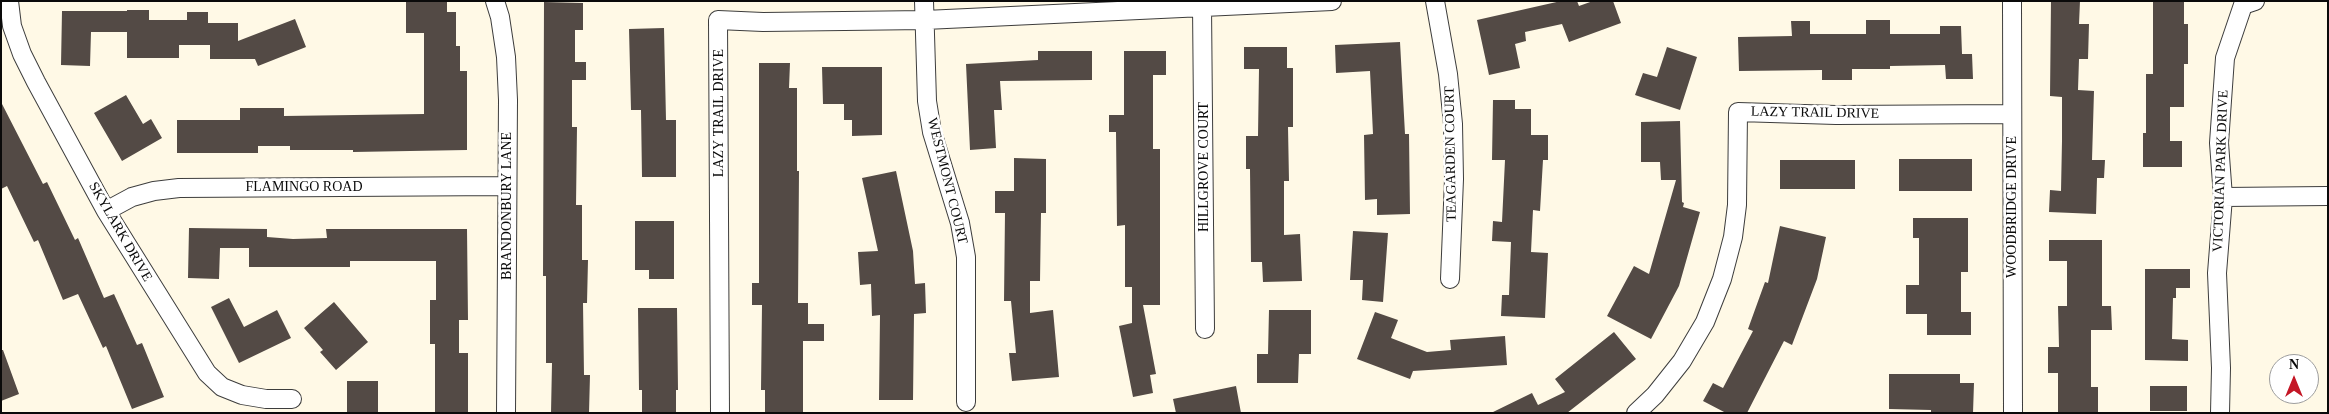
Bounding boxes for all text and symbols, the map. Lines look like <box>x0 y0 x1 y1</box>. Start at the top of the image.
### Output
street label: LAZY TRAIL DRIVE <box>711 49 727 177</box>
street label: TEAGARDEN COURT <box>1441 86 1461 222</box>
street label: VICTORIAN PARK DRIVE <box>2210 89 2232 253</box>
street label: HILLGROVE COURT <box>1196 102 1212 232</box>
street label: LAZY TRAIL DRIVE <box>1751 103 1879 123</box>
street label: WESTMONT COURT <box>923 116 971 246</box>
street label: BRANDONBURY LANE <box>499 132 515 280</box>
street label: WOODBRIDGE DRIVE <box>2004 136 2020 278</box>
street label: SKYLARK DRIVE <box>85 179 155 285</box>
street label: FLAMINGO ROAD <box>245 179 363 195</box>
north arrow <box>2269 354 2319 404</box>
text: N <box>2289 357 2299 372</box>

